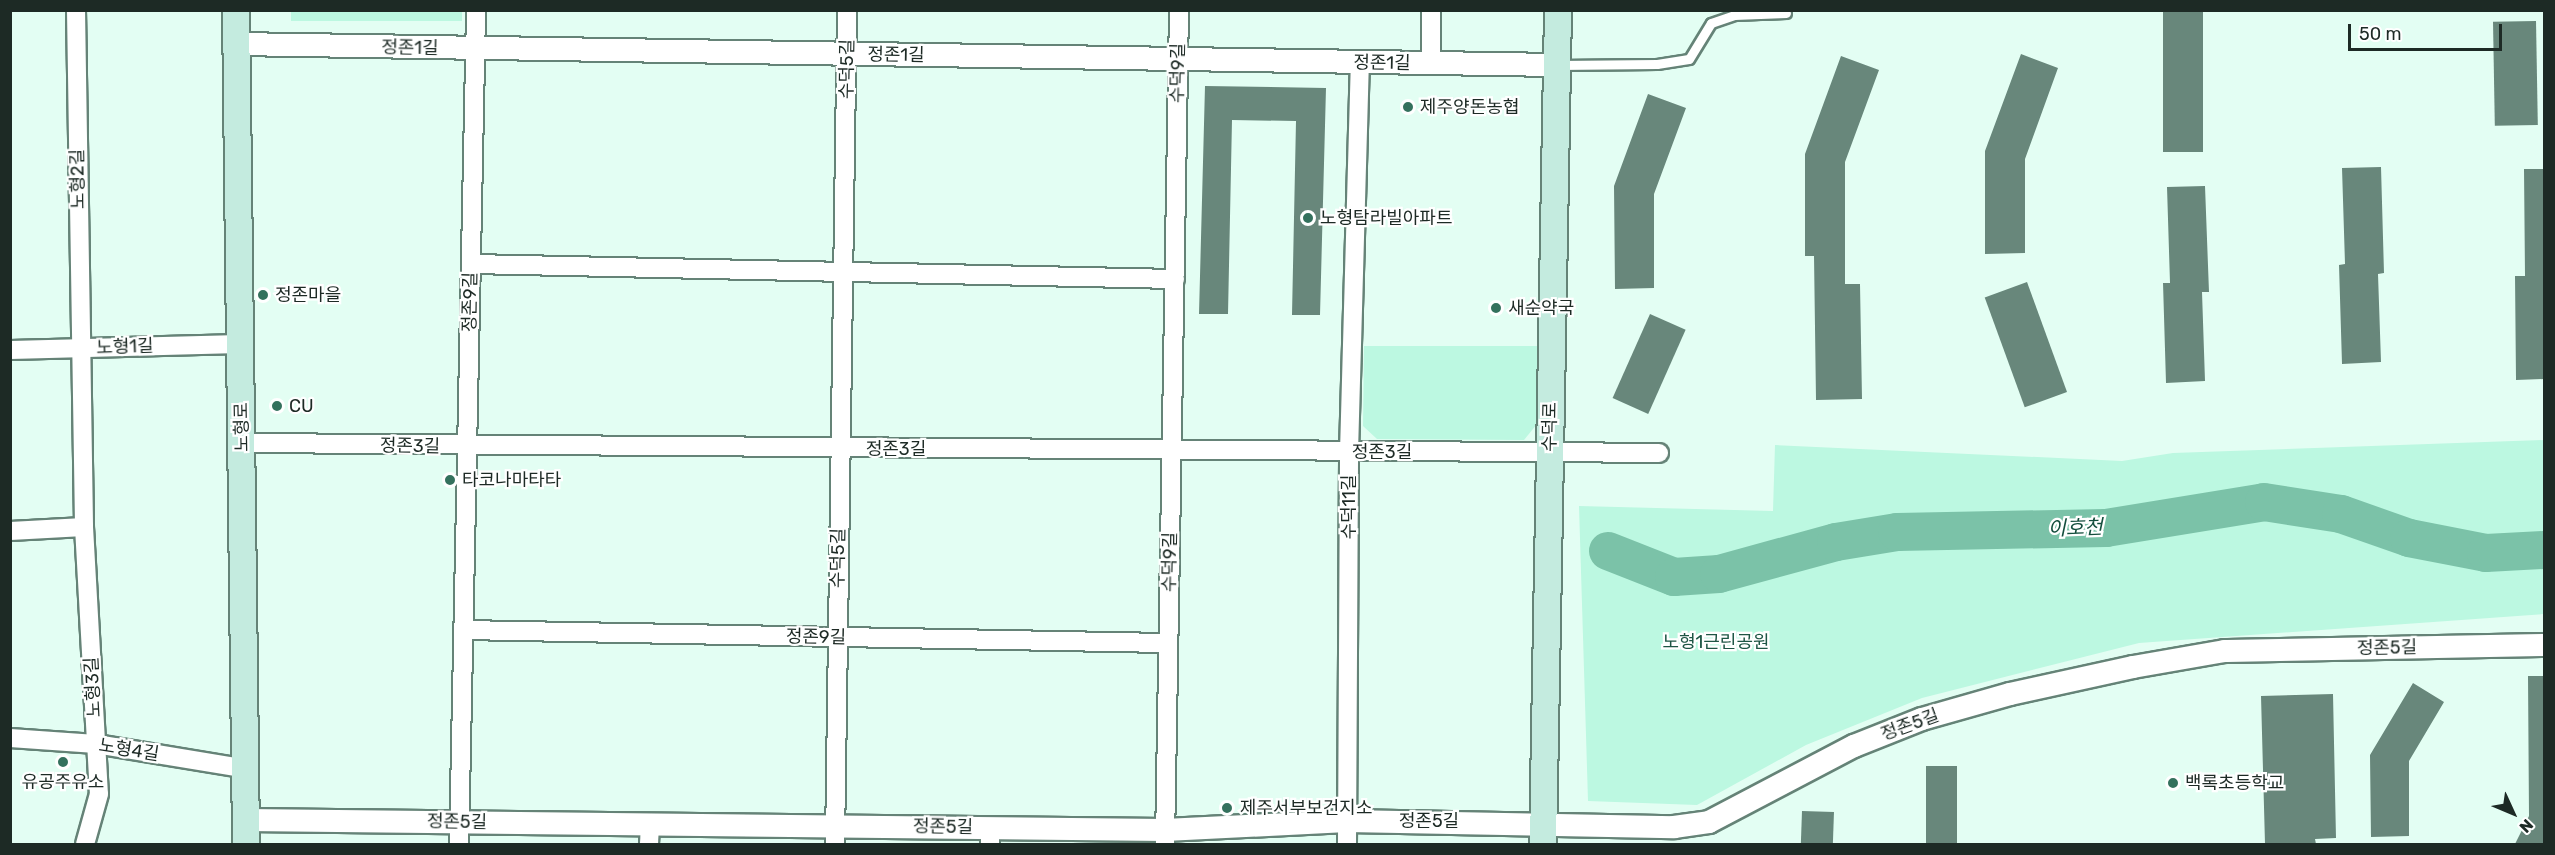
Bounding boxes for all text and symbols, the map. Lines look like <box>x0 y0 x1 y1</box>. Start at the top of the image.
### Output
scale bar <box>2351 12 2506 50</box>
text: 50 m <box>2359 23 2402 45</box>
street label: 정존1길 <box>381 37 439 59</box>
street label: 수덕5길 <box>836 39 858 99</box>
street label: 수덕9길 <box>1167 43 1189 103</box>
street label: 정존1길 <box>867 44 925 66</box>
street label: 정존1길 <box>1353 52 1411 74</box>
place label: 제주양돈농협 <box>1420 96 1519 118</box>
marker: 제주양돈농협 <box>1401 100 1415 114</box>
street label: 노형2길 <box>67 149 89 209</box>
place label: 노형탐라빌아파트 <box>1320 207 1452 229</box>
marker: 노형탐라빌아파트 <box>1301 211 1315 225</box>
street label: 정존9길 <box>459 272 481 332</box>
place label: 정존마을 <box>275 284 341 306</box>
marker: 정존마을 <box>256 288 270 302</box>
place label: 새순약국 <box>1508 297 1574 319</box>
marker: 새순약국 <box>1489 301 1503 315</box>
street label: 노형1길 <box>96 335 154 359</box>
place label: CU <box>289 395 314 417</box>
marker: CU <box>270 399 284 413</box>
street label: 노형로 <box>231 402 253 452</box>
street label: 수덕로 <box>1539 402 1561 452</box>
street label: 정존3길 <box>380 435 440 457</box>
street label: 정존3길 <box>866 438 926 460</box>
street label: 정존3길 <box>1352 441 1412 463</box>
place label: 타코나마타타 <box>462 469 561 491</box>
marker: 타코나마타타 <box>443 473 457 487</box>
street label: 수덕11길 <box>1338 474 1360 540</box>
water label: 이호천 <box>2047 515 2103 541</box>
street label: 수덕5길 <box>827 528 849 588</box>
street label: 수덕9길 <box>1159 532 1181 592</box>
street label: 정존9길 <box>786 626 846 648</box>
park label: 노형1근린공원 <box>1662 631 1770 653</box>
street label: 정존5길 <box>2357 637 2417 659</box>
street label: 노형3길 <box>81 656 105 718</box>
street label: 정존5길 <box>1878 705 1942 745</box>
street label: 노형4길 <box>97 735 161 765</box>
marker: 유공주유소 <box>56 755 70 769</box>
place label: 유공주유소 <box>22 771 104 793</box>
place label: 백록초등학교 <box>2185 772 2284 794</box>
marker: 백록초등학교 <box>2166 776 2180 790</box>
north arrow <box>2483 783 2543 843</box>
place label: 제주서부보건지소 <box>1240 797 1372 819</box>
marker: 제주서부보건지소 <box>1218 799 1236 817</box>
street label: 정존5길 <box>1399 810 1459 832</box>
street label: 정존5길 <box>427 811 487 833</box>
text: N <box>2515 815 2537 837</box>
street label: 정존5길 <box>913 816 973 838</box>

